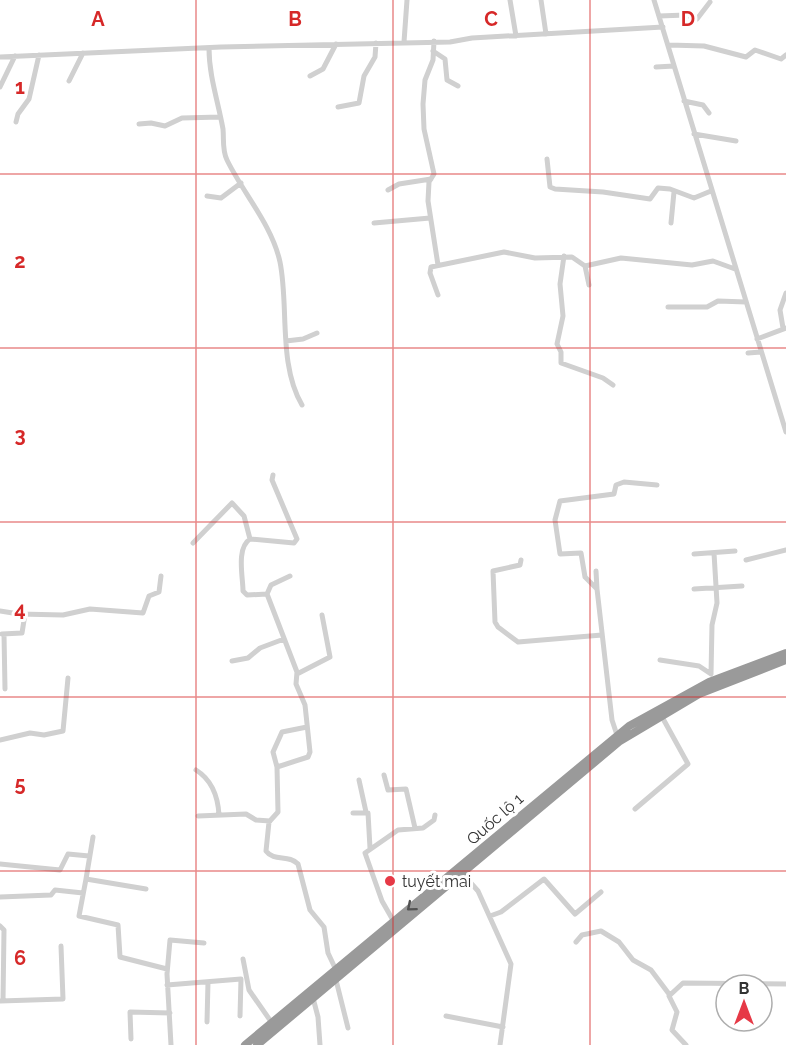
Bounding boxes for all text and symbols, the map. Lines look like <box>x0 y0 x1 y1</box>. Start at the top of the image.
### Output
text: A <box>91 7 105 31</box>
text: B <box>288 7 302 31</box>
text: C <box>484 7 498 31</box>
text: D <box>681 7 695 31</box>
text: 1 <box>15 75 25 99</box>
text: 2 <box>14 249 26 273</box>
text: 3 <box>14 423 26 447</box>
text: 4 <box>14 597 26 621</box>
text: 5 <box>14 772 26 796</box>
street label: Quốc lộ 1 <box>463 789 527 849</box>
place label: tuyết mai <box>402 872 471 891</box>
marker: tuyết mai <box>383 874 397 888</box>
one-way arrow <box>407 900 418 911</box>
text: 6 <box>14 946 26 970</box>
north arrow <box>714 973 774 1033</box>
text: B <box>739 979 750 998</box>

